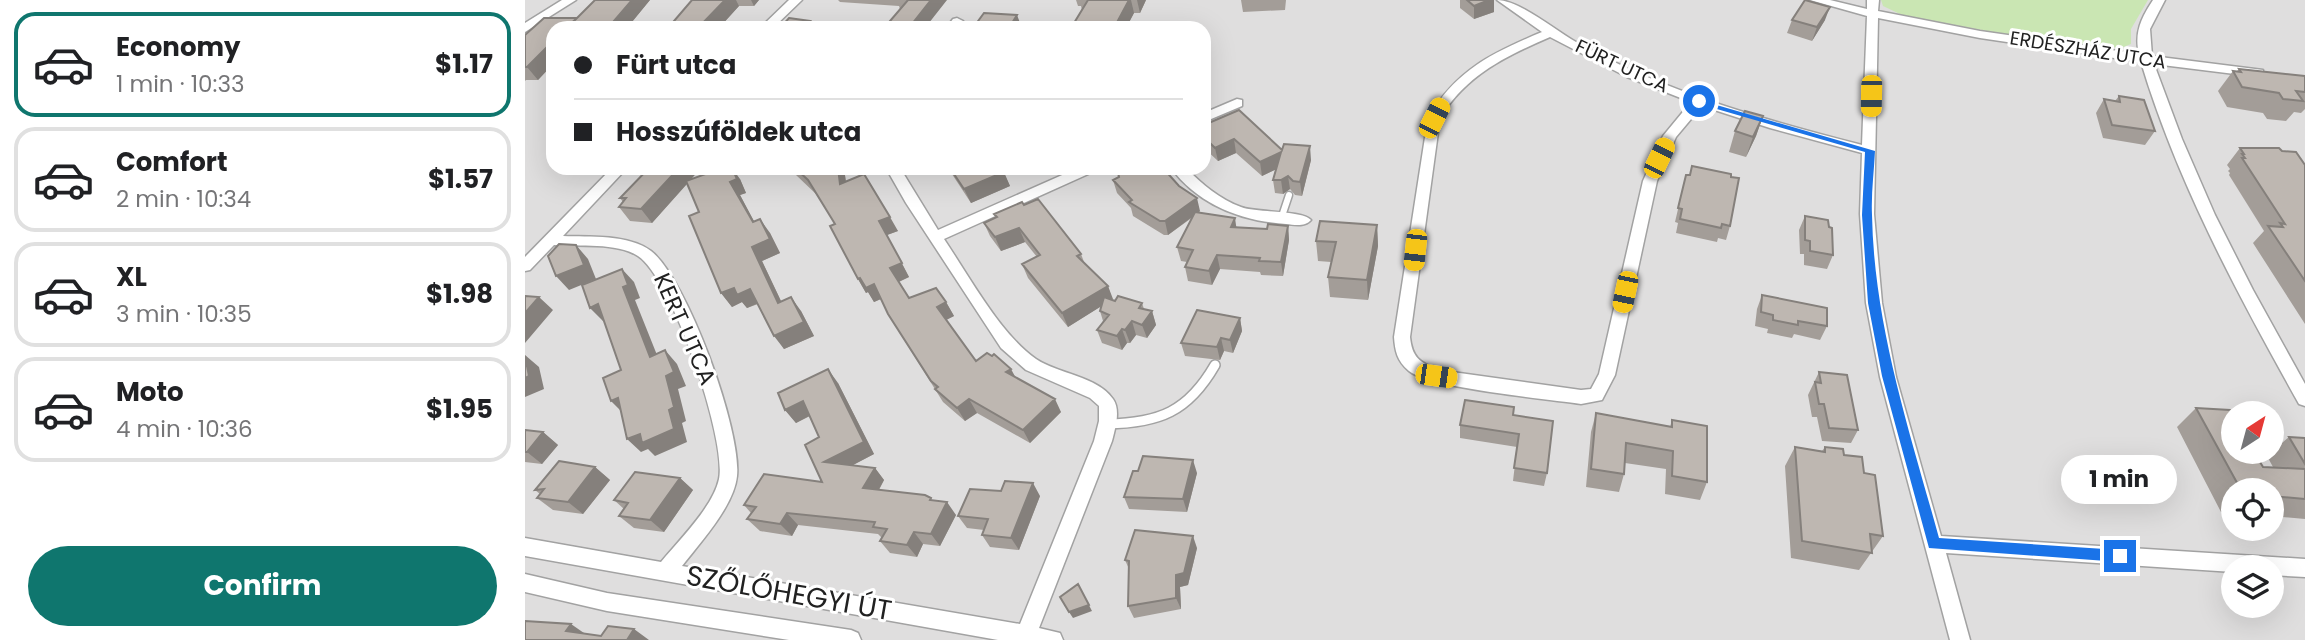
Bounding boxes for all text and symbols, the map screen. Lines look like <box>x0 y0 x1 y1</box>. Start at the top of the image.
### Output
street label: ERDÉSZHÁZ UTCA <box>2008 24 2168 76</box>
text: Economy <box>116 29 240 65</box>
icon: car <box>32 33 95 96</box>
street label: FÜRT UTCA <box>1571 33 1673 99</box>
text: $1.17 <box>435 46 493 82</box>
text: Fürt utca <box>616 47 736 83</box>
text: 1 min · 10:33 <box>116 68 245 100</box>
car <box>1861 75 1882 117</box>
route start <box>1683 85 1715 117</box>
car <box>1416 95 1453 141</box>
text: Hosszúföldek utca <box>616 114 861 150</box>
car <box>1641 135 1678 181</box>
text: Comfort <box>116 144 228 180</box>
icon: car <box>32 148 95 211</box>
text: $1.57 <box>428 161 493 197</box>
text: 2 min · 10:34 <box>116 183 251 215</box>
car <box>1403 228 1428 272</box>
text: XL <box>116 259 147 295</box>
icon: car <box>32 263 95 326</box>
street label: KERT UTCA <box>646 268 724 390</box>
car <box>1611 269 1640 315</box>
text: $1.98 <box>426 276 493 312</box>
text: 3 min · 10:35 <box>116 298 252 330</box>
car <box>1414 363 1459 389</box>
text: Moto <box>116 374 184 410</box>
icon: car <box>32 378 95 441</box>
text: $1.95 <box>426 391 493 427</box>
north arrow <box>2221 401 2284 464</box>
map controls <box>2221 401 2284 618</box>
text: 4 min · 10:36 <box>116 413 253 445</box>
callout: 1 min <box>2062 454 2178 504</box>
text: 1 min <box>2089 463 2149 495</box>
button: locate <box>2221 478 2284 541</box>
route end <box>2104 540 2136 572</box>
button: Confirm <box>28 546 497 626</box>
button: layers <box>2221 555 2284 618</box>
street label: SZŐLŐHEGYI ÚT <box>683 556 895 630</box>

